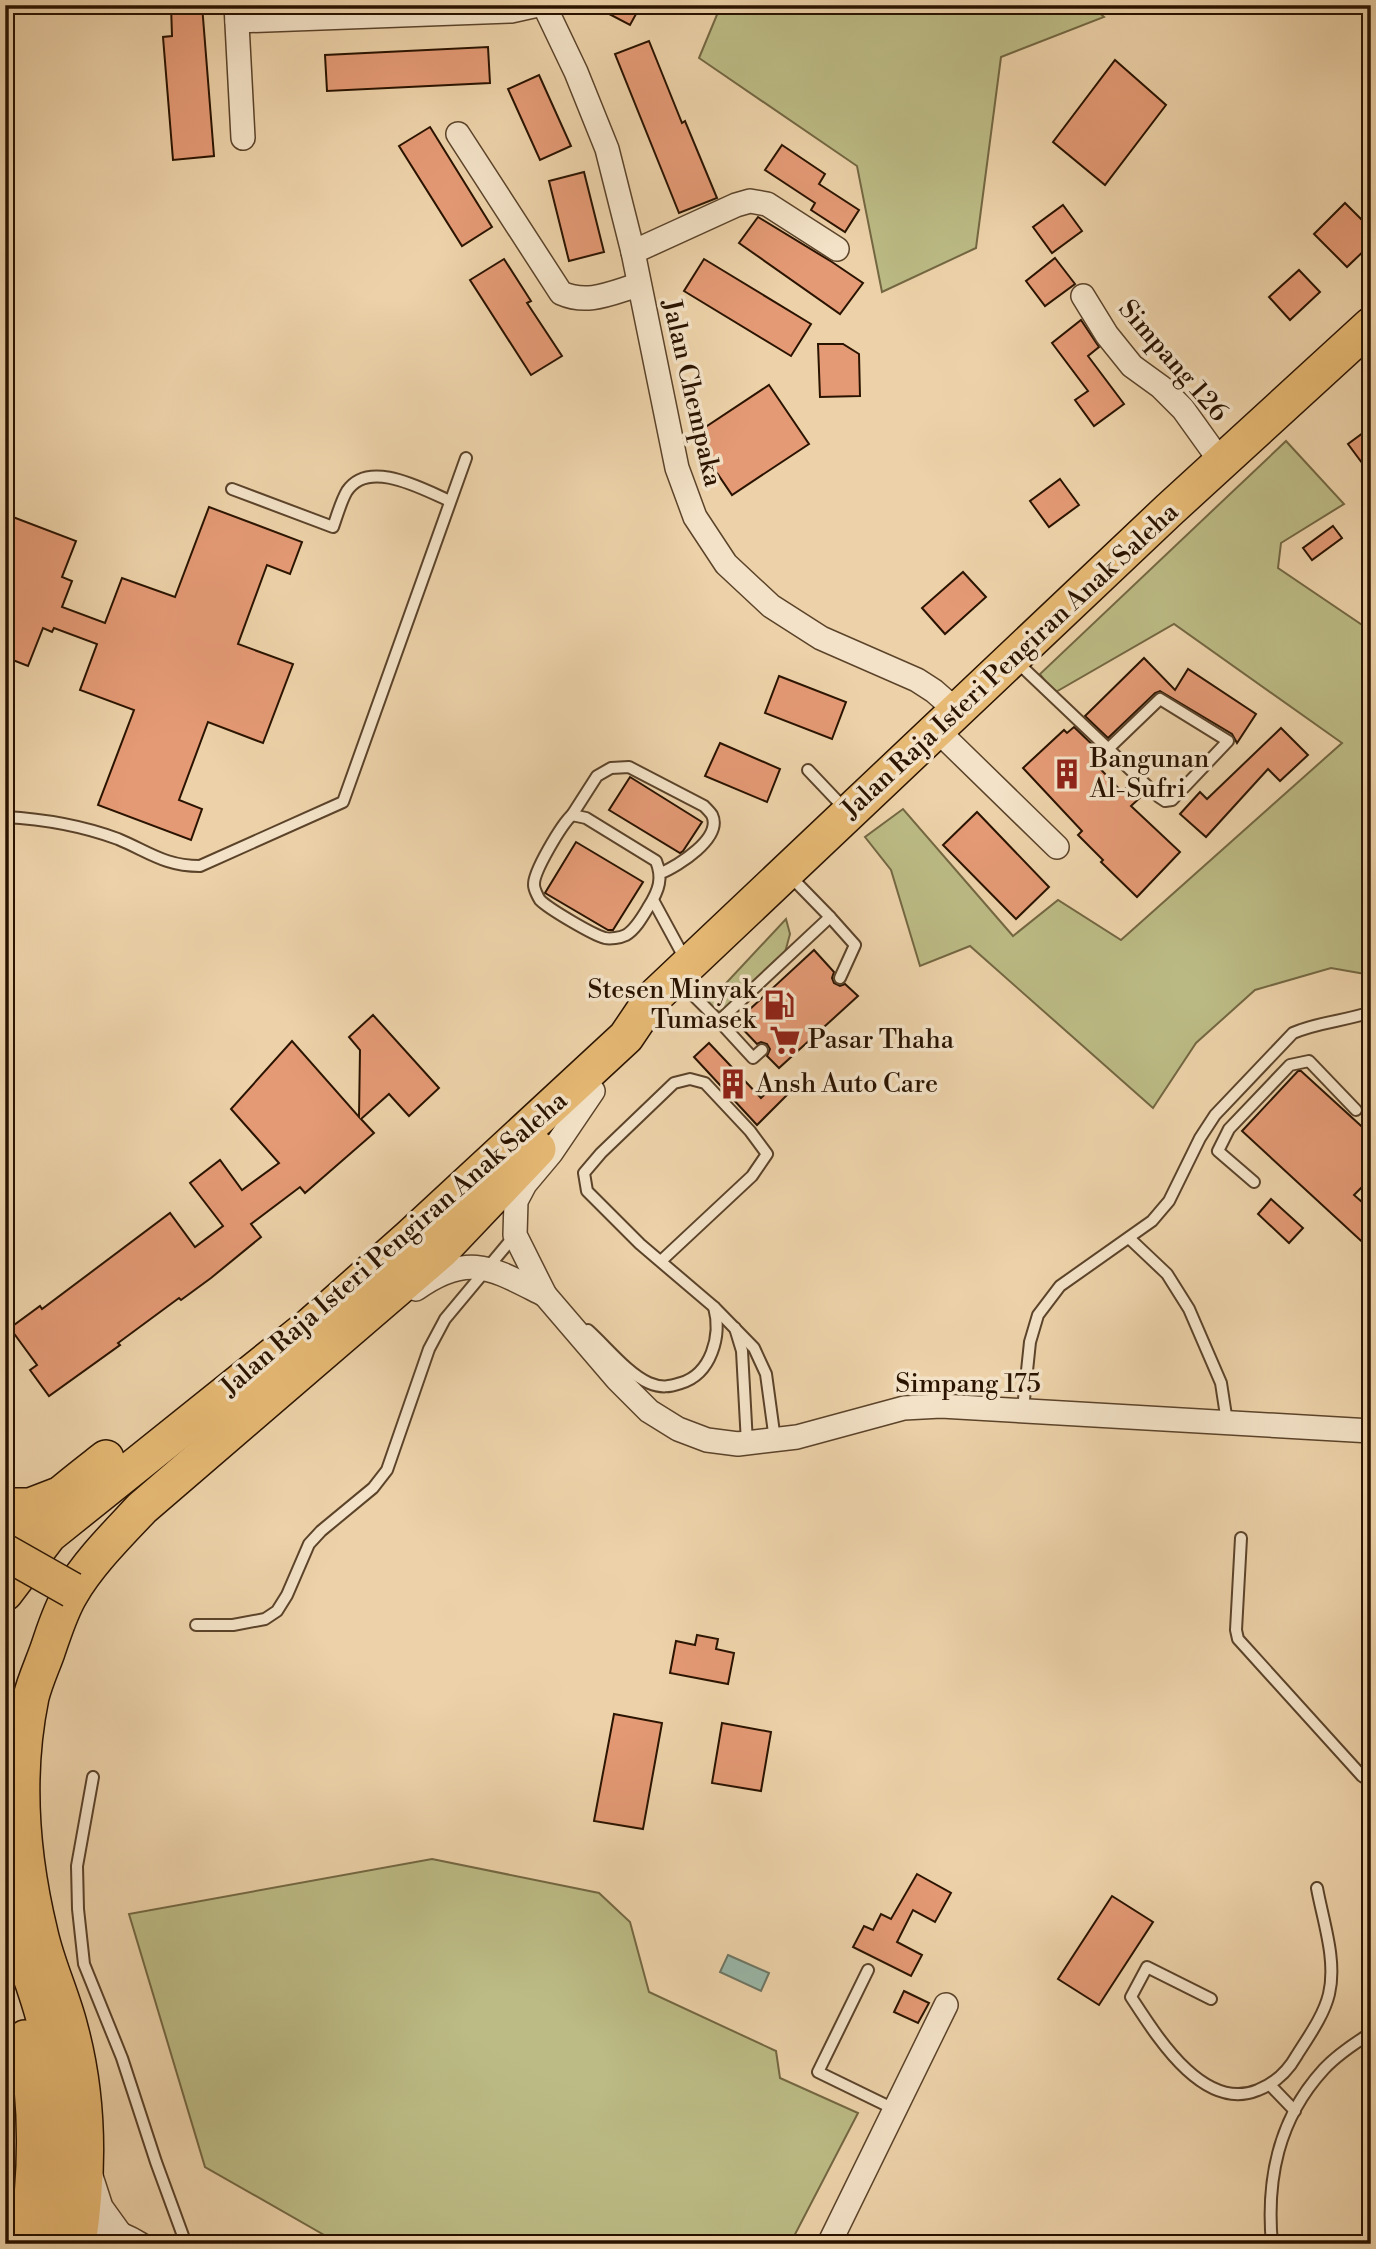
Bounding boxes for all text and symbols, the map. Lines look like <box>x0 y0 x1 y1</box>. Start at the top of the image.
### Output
street label: Simpang 126 <box>1111 294 1235 428</box>
street label: Jalan Chempaka <box>655 295 729 490</box>
street label: Jalan Raja Isteri Pengiran Anak Saleha <box>834 496 1186 826</box>
place label: Bangunan Al-Sufri <box>1089 743 1209 805</box>
building icon: Bangunan Al-Sufri <box>1050 757 1084 791</box>
place label: Stesen Minyak Tumasek <box>587 974 757 1036</box>
fuel station icon: Stesen Minyak Tumasek <box>762 988 796 1022</box>
supermarket icon: Pasar Thaha <box>768 1023 802 1057</box>
place label: Pasar Thaha <box>808 1024 955 1056</box>
building icon: Ansh Auto Care <box>716 1067 750 1101</box>
place label: Ansh Auto Care <box>755 1068 938 1100</box>
street label: Jalan Raja Isteri Pengiran Anak Saleha <box>213 1084 574 1404</box>
street label: Simpang 175 <box>895 1368 1041 1400</box>

